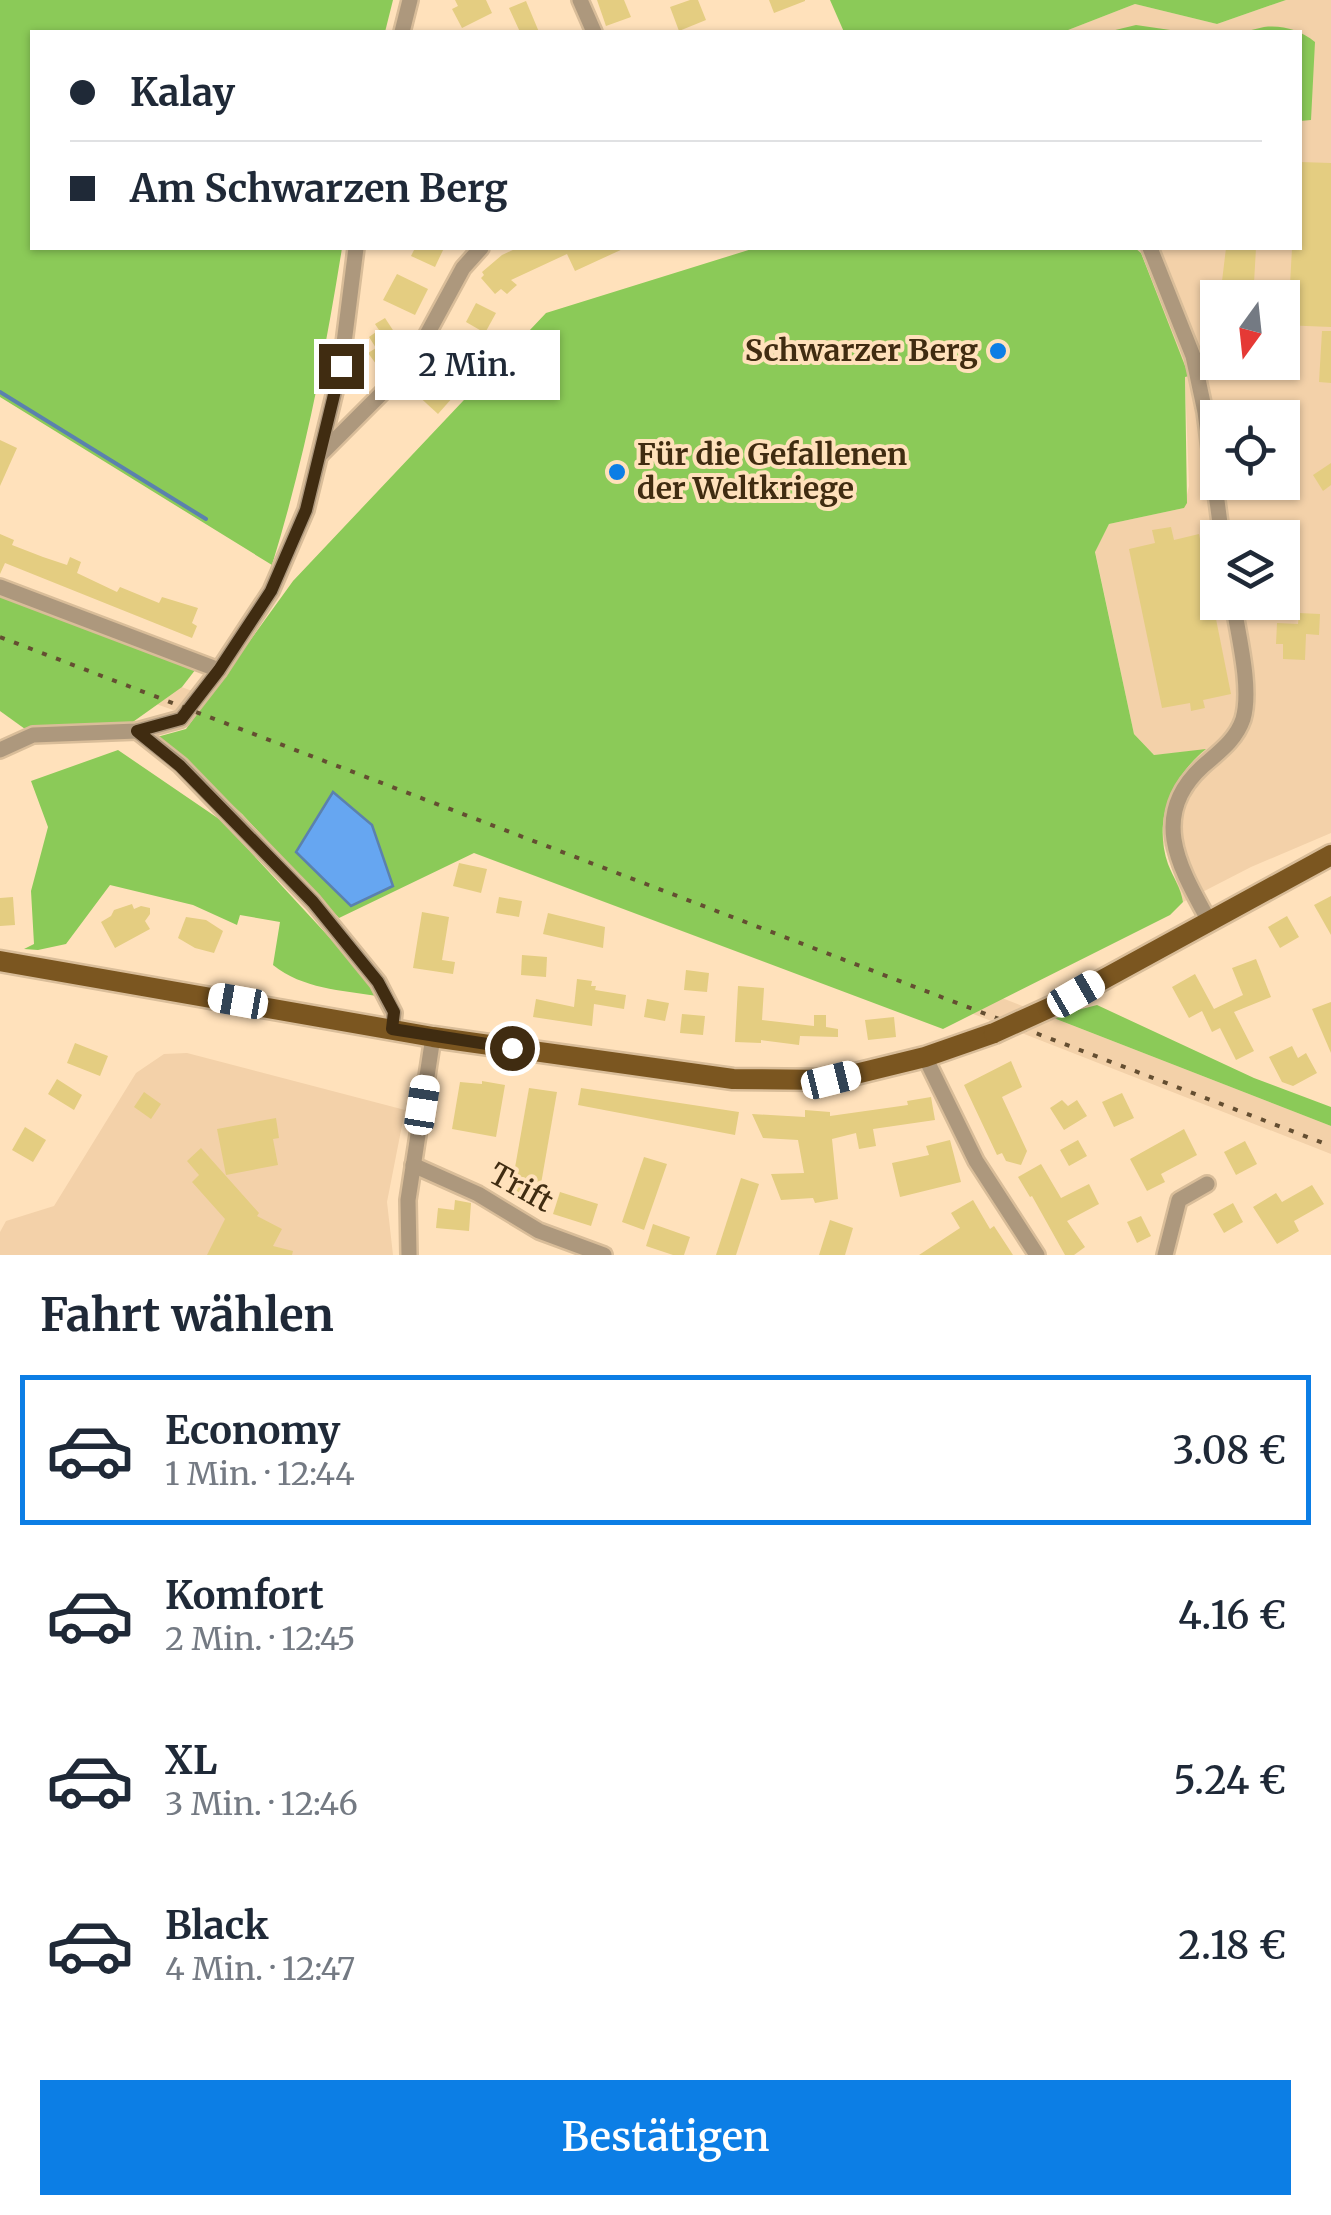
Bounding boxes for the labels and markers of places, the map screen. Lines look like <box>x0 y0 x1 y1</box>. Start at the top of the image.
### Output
place label: Schwarzer Berg <box>745 331 978 369</box>
marker: Schwarzer Berg <box>987 340 1009 362</box>
place label: Für die Gefallenen der Weltkriege <box>637 435 907 507</box>
marker: Für die Gefallenen der Weltkriege <box>606 461 628 483</box>

